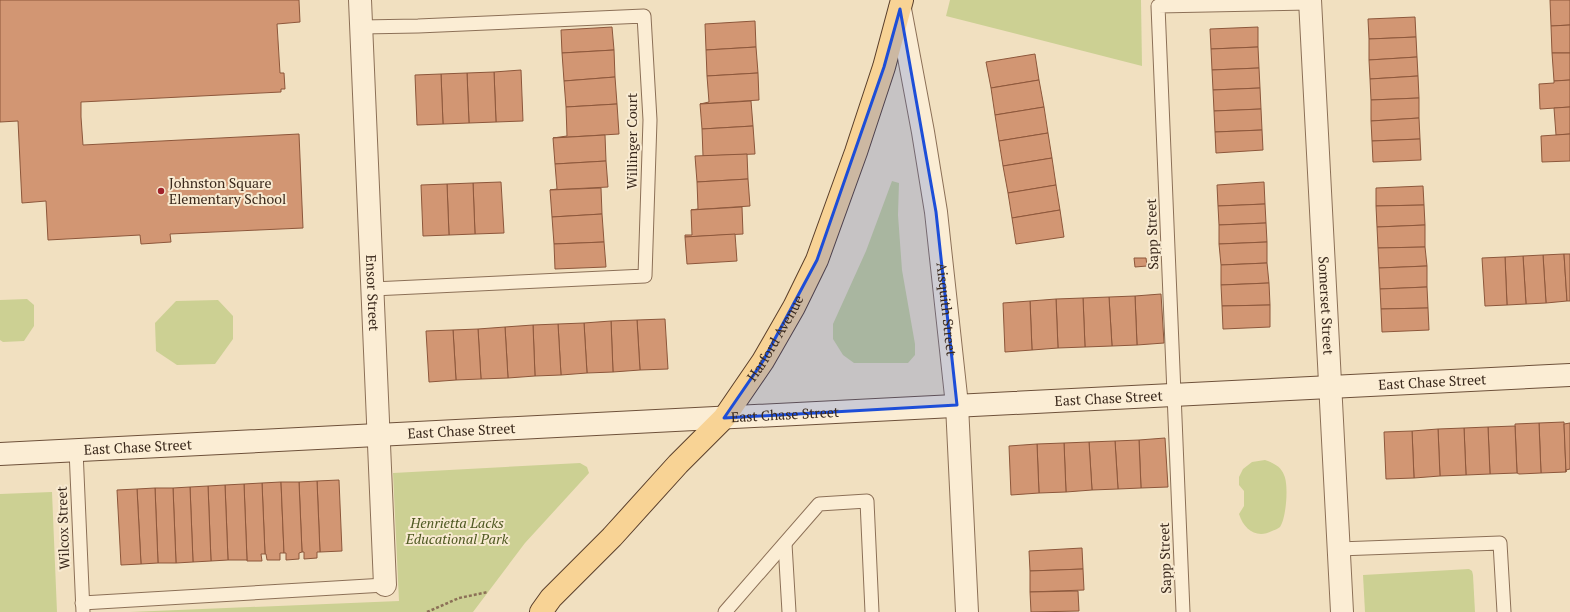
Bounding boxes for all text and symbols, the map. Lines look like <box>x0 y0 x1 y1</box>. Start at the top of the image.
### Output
street label: Willinger Court <box>622 92 641 189</box>
place label: Johnston Square Elementary School <box>169 173 286 208</box>
marker: Johnston Square Elementary School <box>156 186 166 196</box>
street label: Sapp Street <box>1141 197 1162 270</box>
street label: Ensor Street <box>362 254 384 332</box>
street label: Somerset Street <box>1314 256 1339 356</box>
street label: Aisquith Street <box>933 261 962 358</box>
street label: Harford Avenue <box>742 292 807 385</box>
street label: East Chase Street <box>1378 369 1487 394</box>
street label: East Chase Street <box>1054 385 1164 410</box>
street label: East Chase Street <box>730 402 840 426</box>
street label: East Chase Street <box>407 418 517 442</box>
street label: East Chase Street <box>83 434 193 459</box>
street label: Wilcox Street <box>52 485 73 570</box>
park label: Henrietta Lacks Educational Park <box>405 513 508 548</box>
street label: Sapp Street <box>1154 521 1175 594</box>

